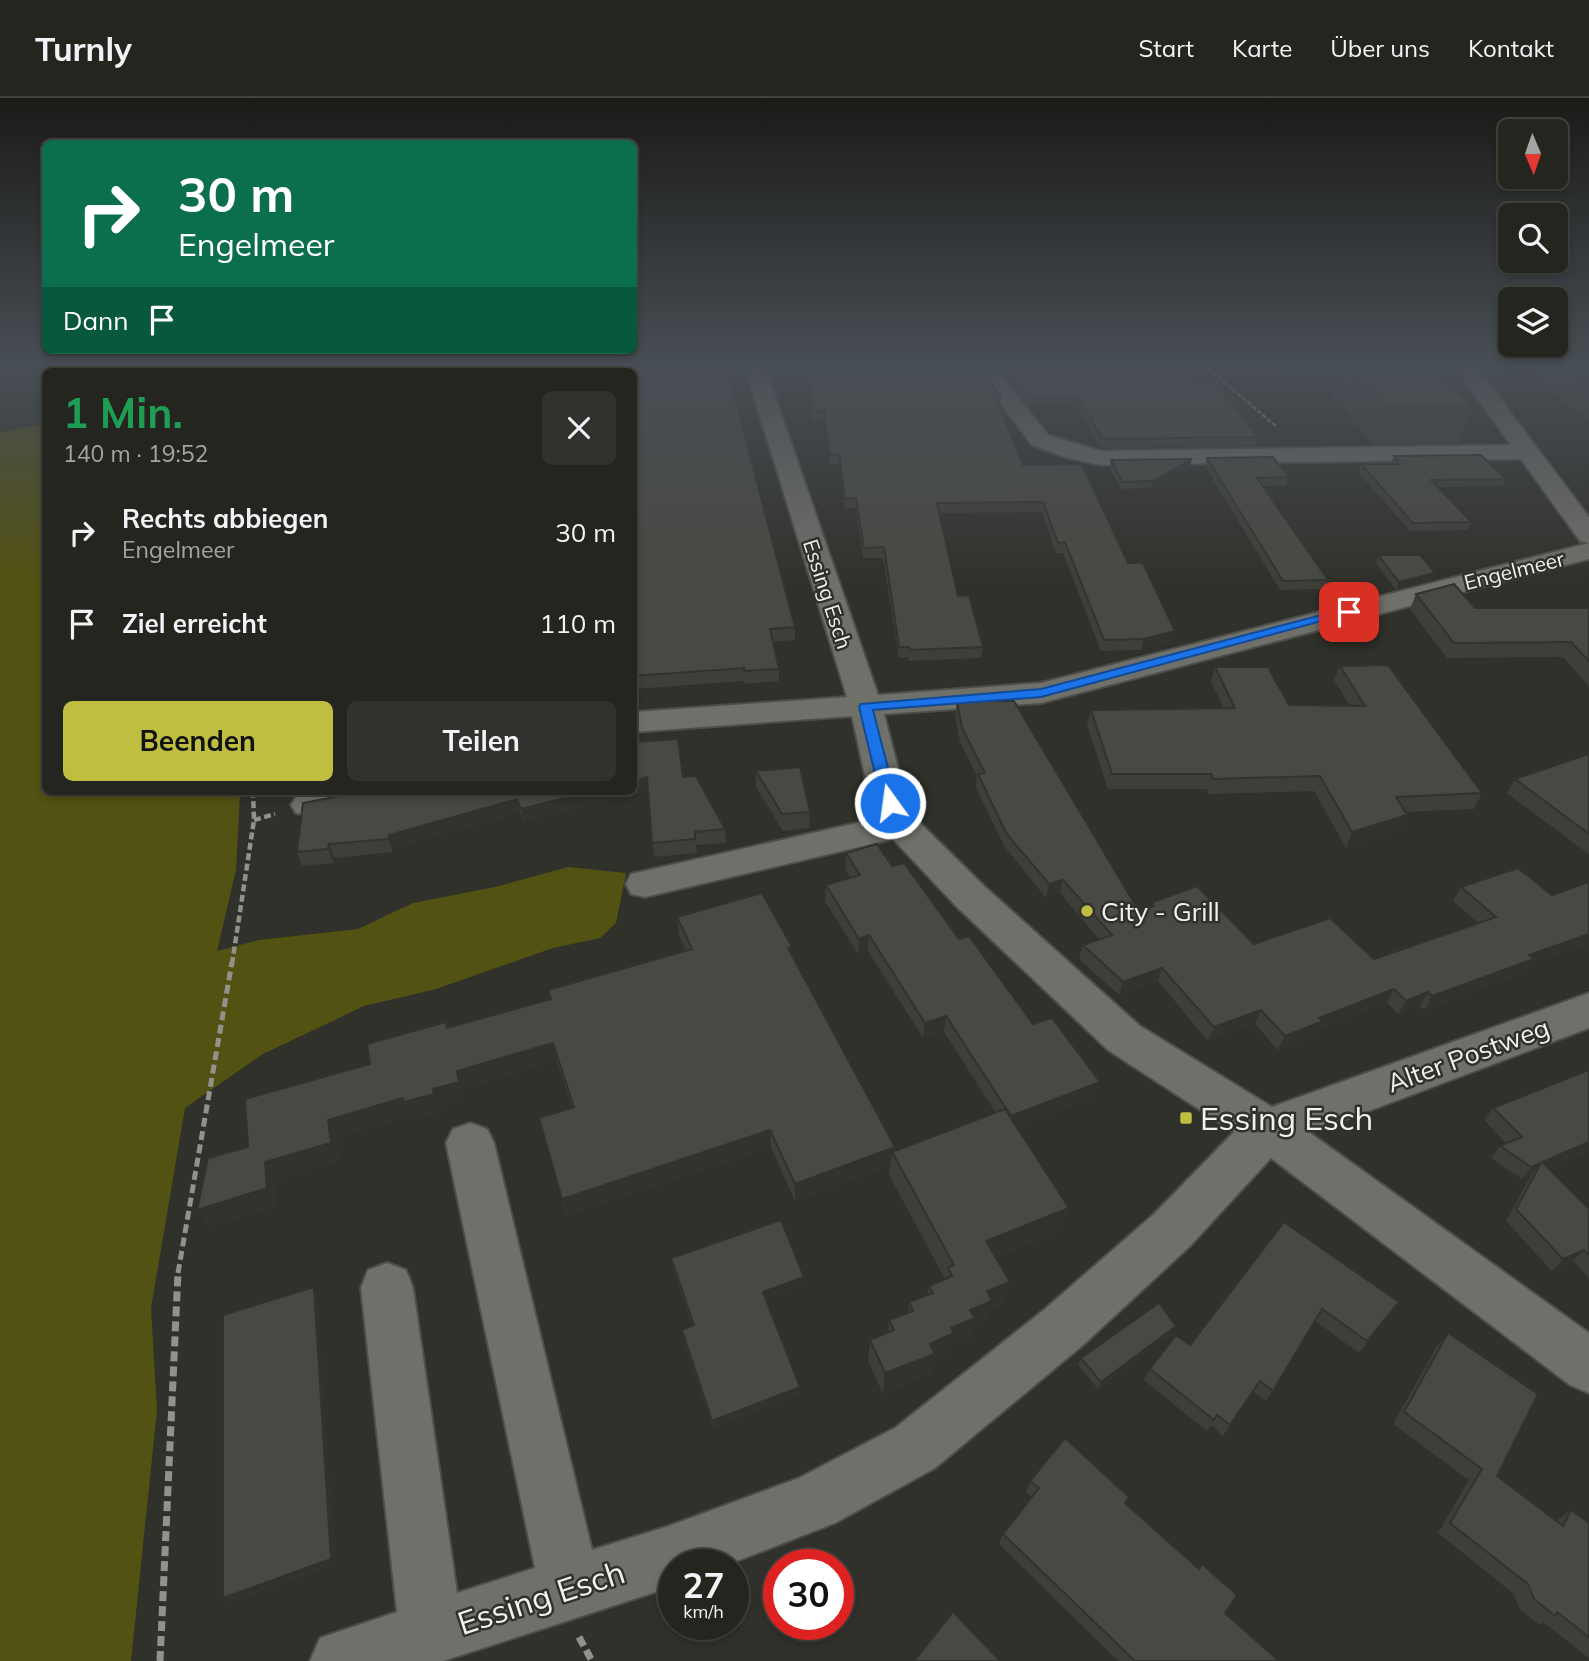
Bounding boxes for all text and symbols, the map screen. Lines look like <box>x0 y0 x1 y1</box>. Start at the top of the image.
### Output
text: Turnly <box>35 28 132 69</box>
text: Start <box>1138 33 1194 63</box>
text: Karte <box>1232 33 1292 63</box>
text: Über uns <box>1330 33 1430 63</box>
text: Kontakt <box>1468 33 1554 63</box>
north arrow <box>1498 119 1568 189</box>
map controls <box>1498 119 1568 357</box>
text: 30 m <box>178 163 294 224</box>
icon: right <box>63 168 154 259</box>
button: search <box>1498 203 1568 273</box>
text: Engelmeer <box>178 224 334 264</box>
button: layers <box>1498 287 1568 357</box>
icon: arrive <box>143 301 181 339</box>
text: Dann <box>63 304 129 337</box>
text: 1 Min. <box>63 386 183 439</box>
button: close <box>542 391 616 465</box>
text: 140 m · 19:52 <box>63 439 208 468</box>
text: Rechts abbiegen <box>122 502 328 535</box>
icon: right <box>63 514 101 552</box>
text: 30 m <box>555 516 616 549</box>
text: Engelmeer <box>122 535 234 564</box>
street label: Essing Esch <box>798 536 858 652</box>
street label: Engelmeer <box>1461 545 1567 595</box>
pin <box>1319 582 1379 642</box>
icon: arrive <box>1330 593 1368 631</box>
icon: arrive <box>63 605 101 643</box>
text: Ziel erreicht <box>122 607 267 640</box>
text: 110 m <box>540 607 616 640</box>
button: Beenden <box>63 701 333 781</box>
button: Teilen <box>347 701 616 781</box>
position arrow <box>853 766 927 840</box>
place label: City - Grill <box>1101 895 1220 928</box>
marker: City - Grill <box>1079 903 1095 919</box>
street label: Alter Postweg <box>1382 1010 1554 1100</box>
place label: Essing Esch <box>1200 1098 1373 1138</box>
marker: Essing Esch <box>1178 1110 1194 1126</box>
speed limit sign: 30 <box>763 1549 854 1640</box>
street label: Essing Esch <box>452 1551 630 1643</box>
text: 27 <box>682 1563 725 1607</box>
text: km/h <box>683 1600 724 1623</box>

